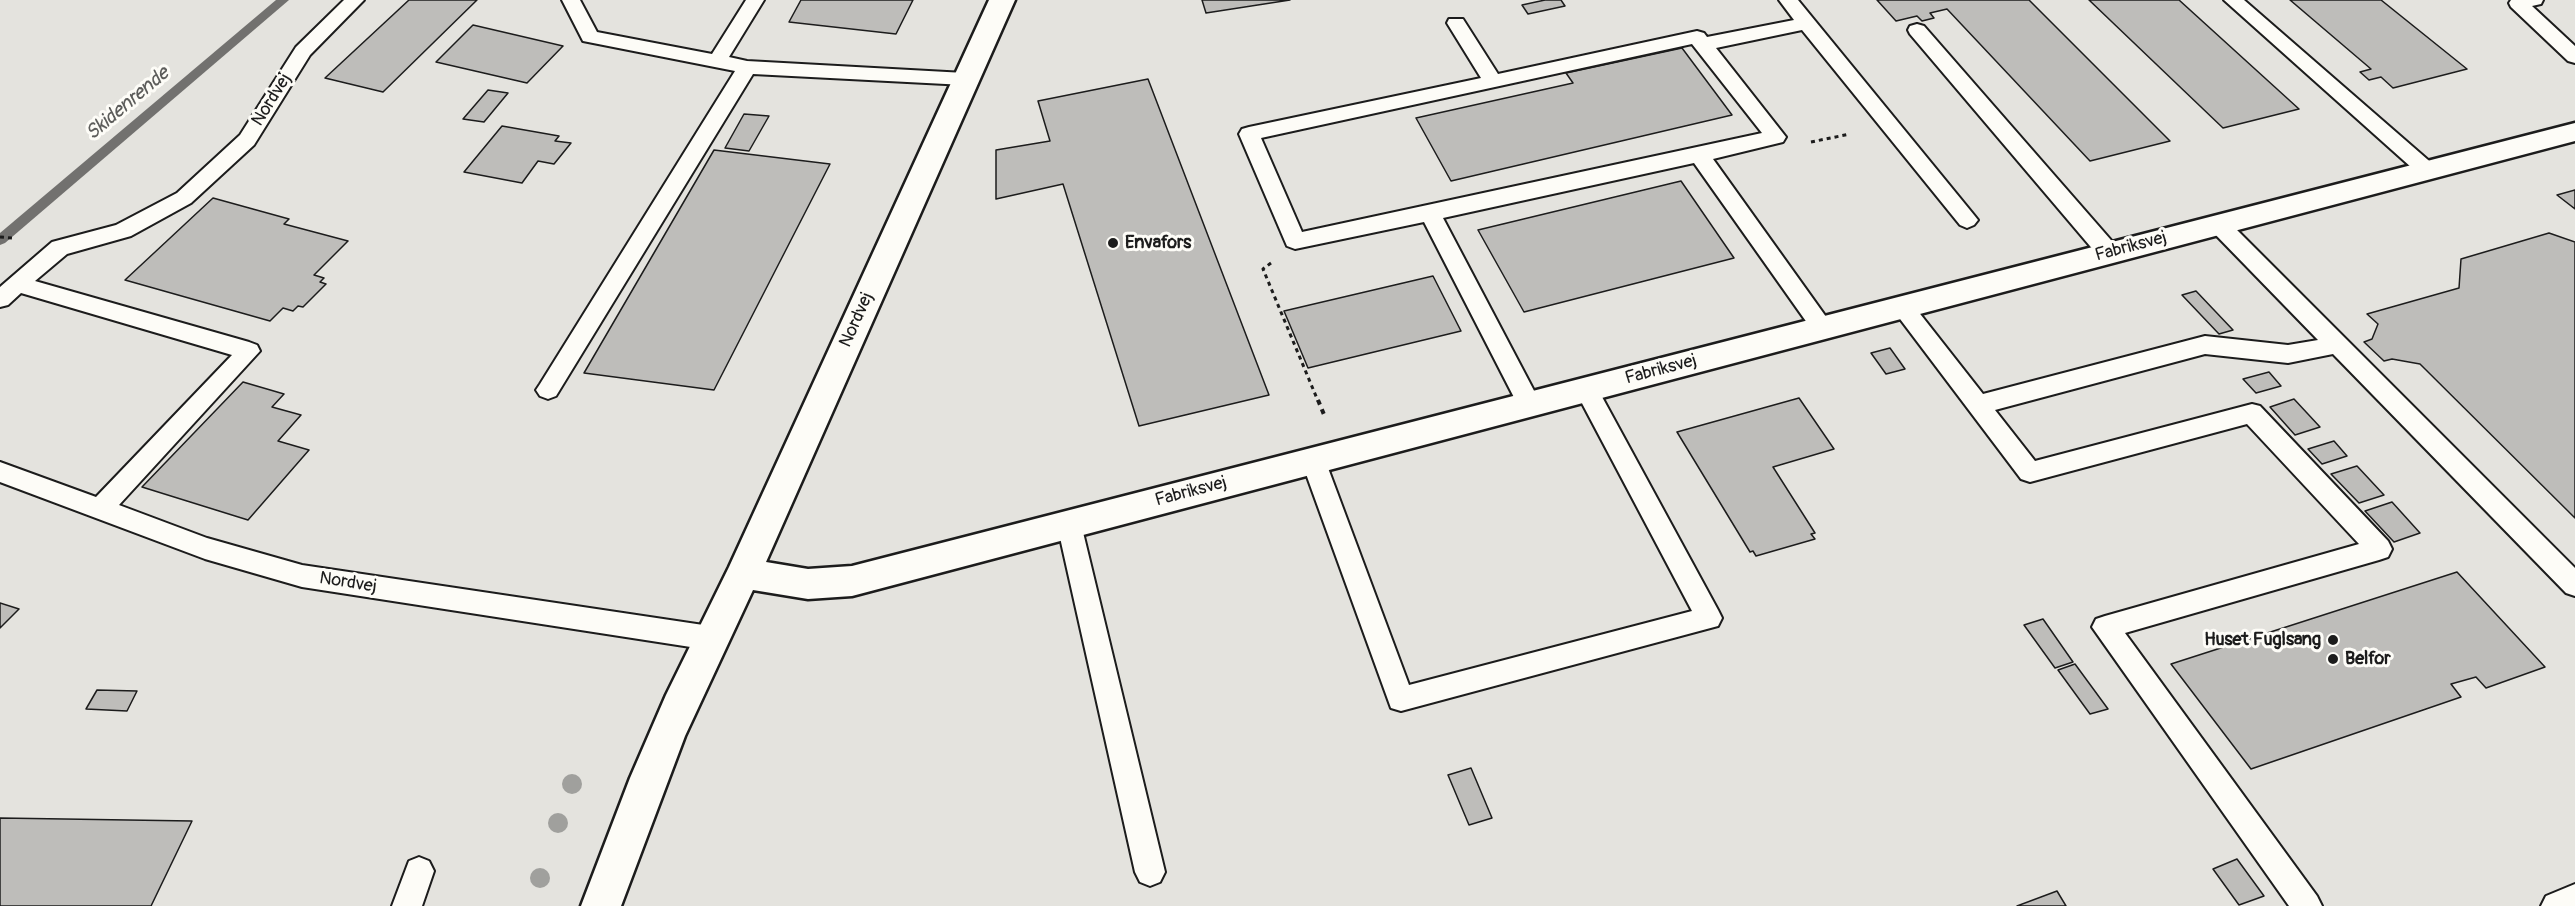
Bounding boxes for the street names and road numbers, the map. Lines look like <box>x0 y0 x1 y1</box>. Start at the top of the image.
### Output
street label: Nordvej <box>248 70 296 130</box>
street label: Fabriksvej <box>2093 227 2169 267</box>
street label: Nordvej <box>835 289 879 351</box>
street label: Fabriksvej <box>1623 350 1699 390</box>
street label: Fabriksvej <box>1153 472 1229 512</box>
street label: Nordvej <box>318 568 378 598</box>

